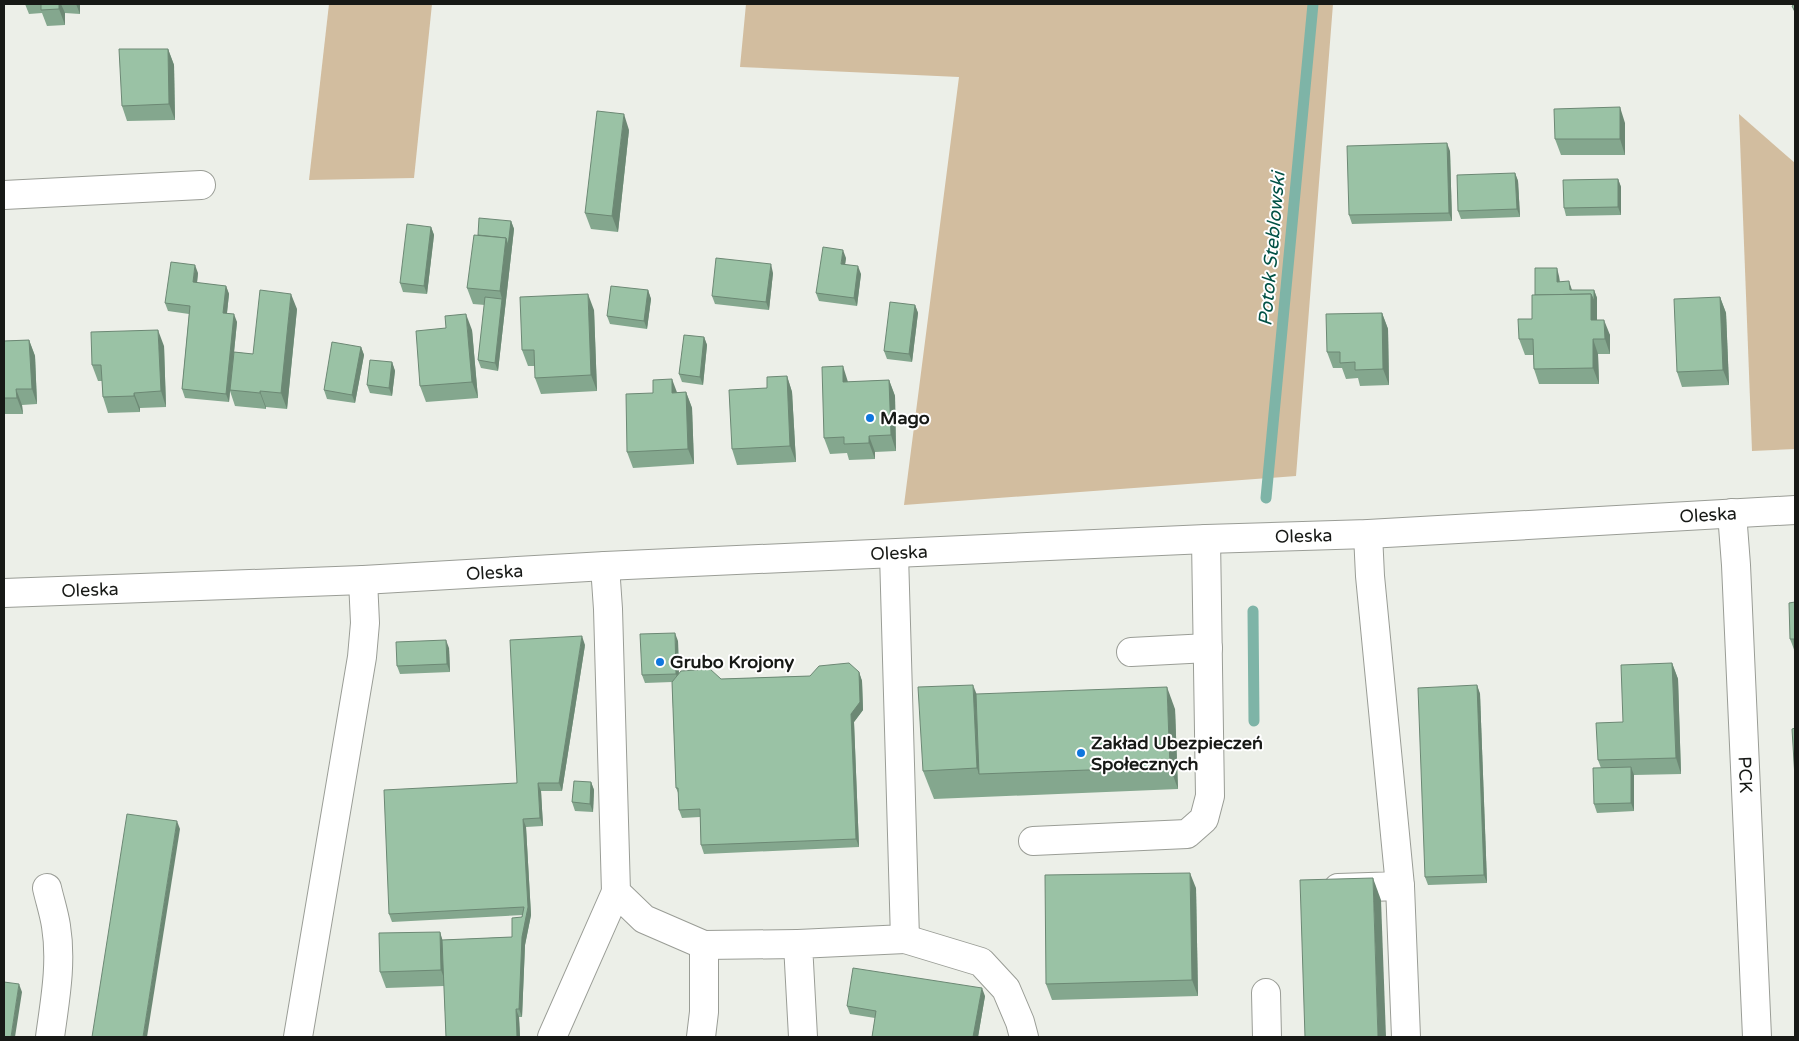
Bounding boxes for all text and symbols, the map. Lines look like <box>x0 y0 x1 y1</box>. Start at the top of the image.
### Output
water label: Potok Steblowski <box>1254 169 1290 327</box>
place label: Mago <box>880 407 930 429</box>
marker: Mago <box>864 412 876 424</box>
street label: Oleska <box>1679 502 1737 527</box>
street label: Oleska <box>1275 524 1333 548</box>
street label: Oleska <box>870 541 928 565</box>
street label: Oleska <box>465 560 524 585</box>
street label: Oleska <box>61 578 119 602</box>
place label: Grubo Krojony <box>670 651 794 673</box>
marker: Grubo Krojony <box>654 656 666 668</box>
place label: Zakład Ubezpieczeń Społecznych <box>1091 732 1263 775</box>
marker: Zakład Ubezpieczeń Społecznych <box>1075 747 1087 759</box>
street label: PCK <box>1734 756 1757 793</box>

